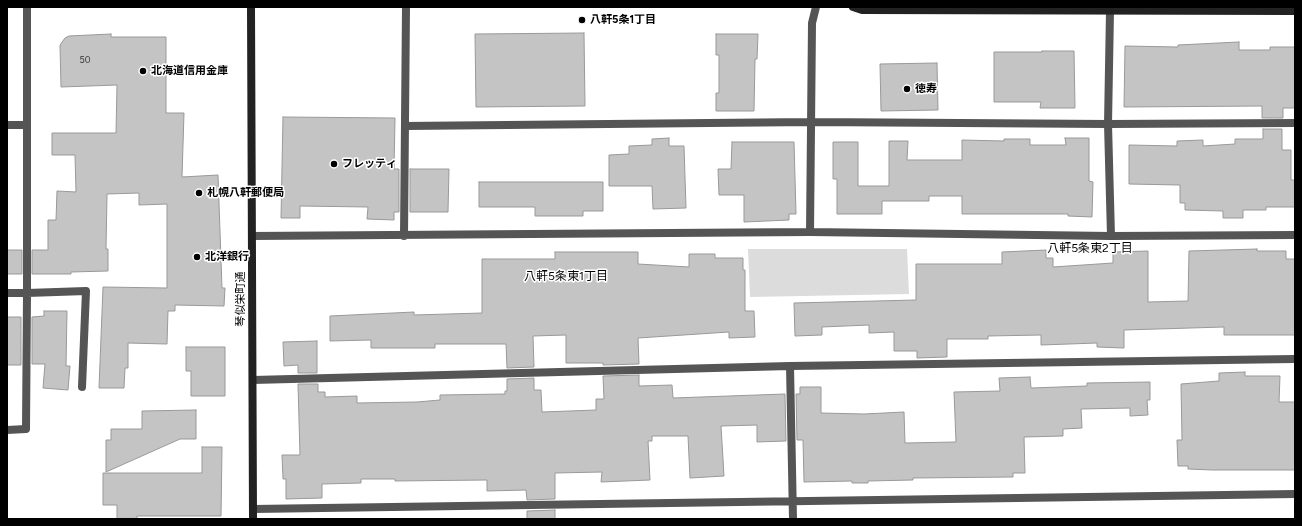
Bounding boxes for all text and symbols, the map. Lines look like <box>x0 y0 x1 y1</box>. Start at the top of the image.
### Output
place label: 八軒5条1丁目 <box>590 13 656 27</box>
marker: 八軒5条1丁目 <box>577 15 587 25</box>
house number: 50 <box>80 55 90 65</box>
place label: 北海道信用金庫 <box>151 64 228 78</box>
marker: 北海道信用金庫 <box>138 66 148 76</box>
place label: 徳寿 <box>915 82 937 96</box>
marker: 徳寿 <box>902 84 912 94</box>
place label: フレッティ <box>342 157 397 171</box>
marker: フレッティ <box>329 159 339 169</box>
place label: 札幌八軒郵便局 <box>207 186 284 200</box>
marker: 札幌八軒郵便局 <box>194 188 204 198</box>
district label: 八軒5条東2丁目 <box>1047 241 1133 255</box>
place label: 北洋銀行 <box>205 250 249 264</box>
marker: 北洋銀行 <box>192 252 202 262</box>
district label: 八軒5条東1丁目 <box>524 269 608 283</box>
street label: 琴似栄町通 <box>234 272 248 326</box>

